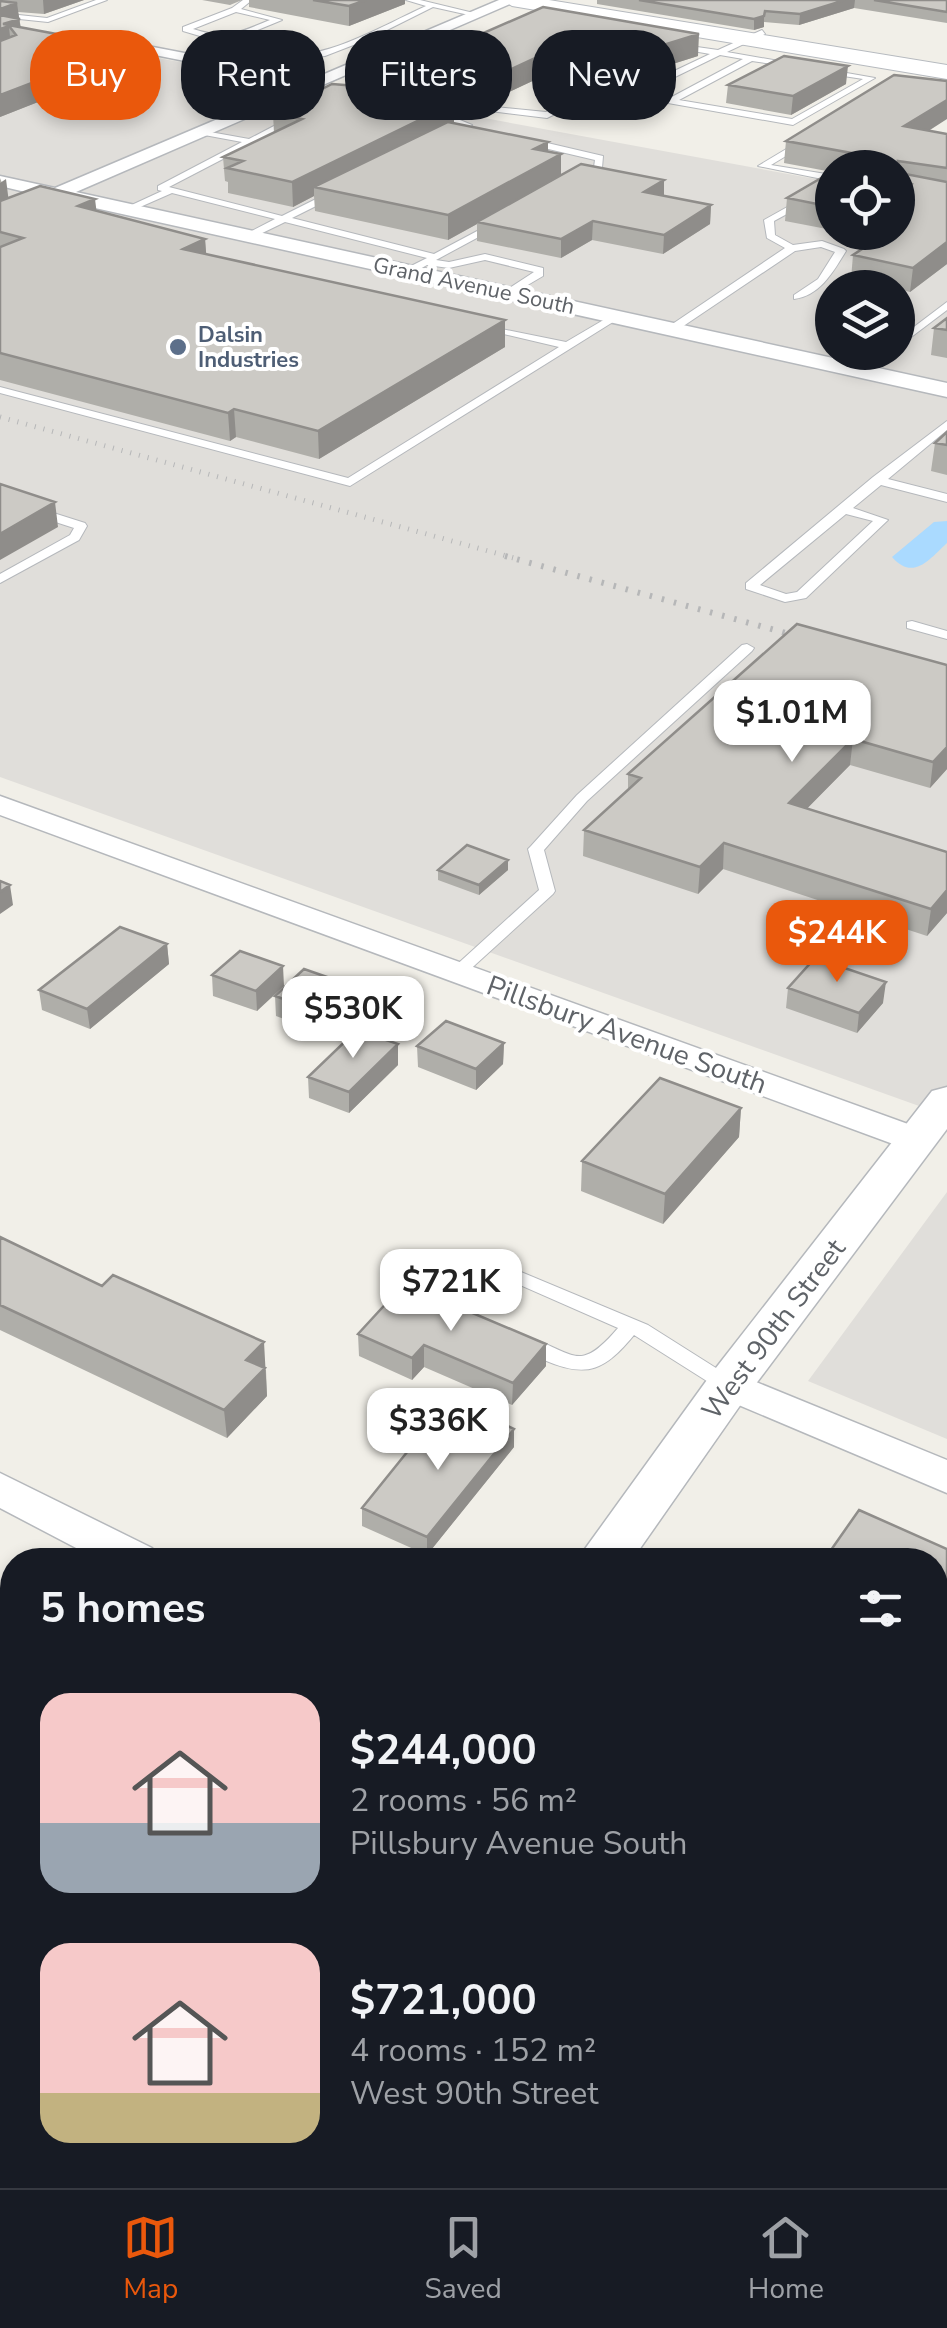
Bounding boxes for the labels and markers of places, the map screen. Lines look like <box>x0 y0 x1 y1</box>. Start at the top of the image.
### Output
place label: Dalsin Industries <box>198 320 299 375</box>
marker: Dalsin Industries <box>167 336 189 358</box>
pin: $1.01M <box>711 680 873 765</box>
pin: $244K <box>767 900 907 985</box>
pin: $530K <box>283 976 423 1061</box>
pin: $721K <box>381 1249 521 1334</box>
pin: $336K <box>368 1388 508 1473</box>

